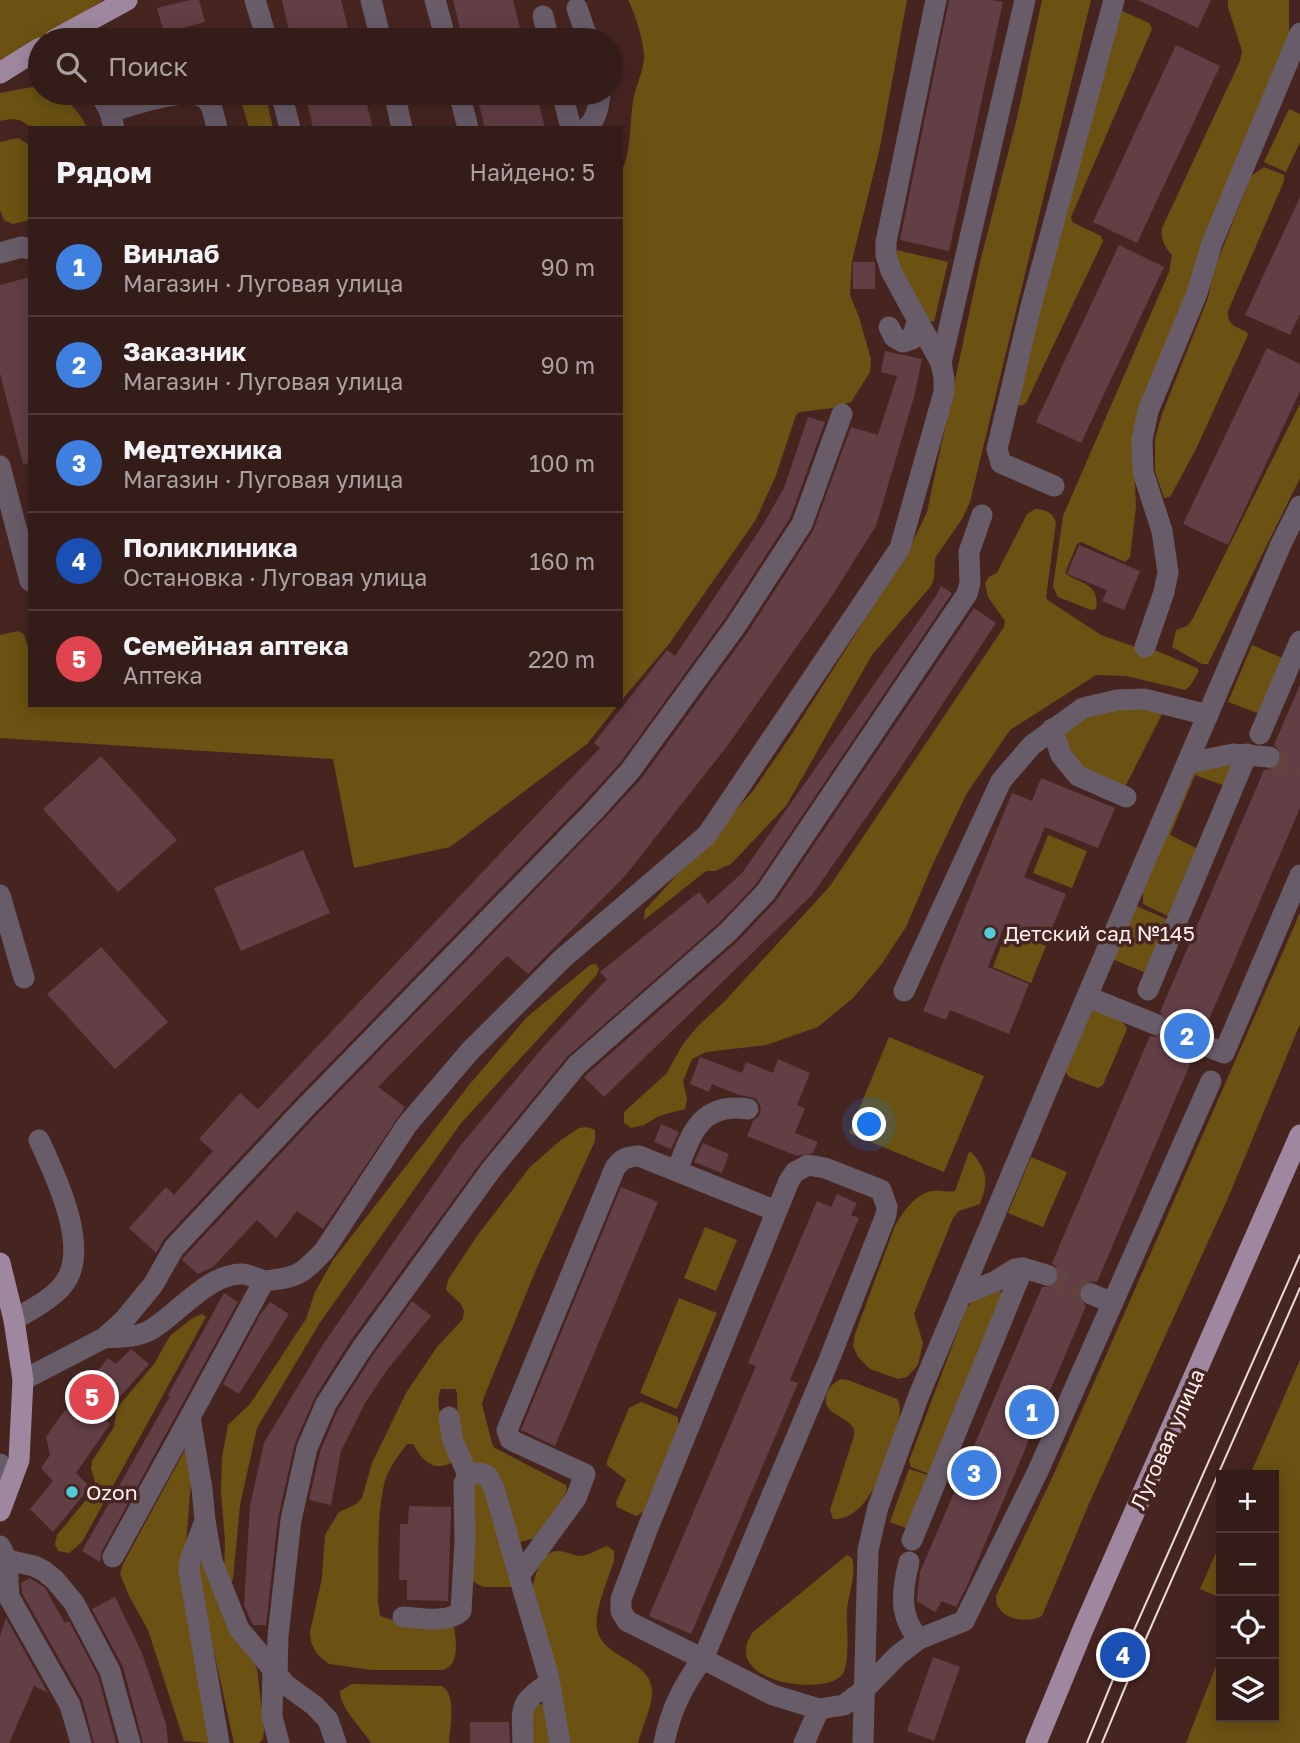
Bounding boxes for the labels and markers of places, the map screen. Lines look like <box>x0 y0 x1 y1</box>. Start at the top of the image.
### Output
place label: Детский сад №145 <box>1004 920 1195 946</box>
marker: Детский сад №145 <box>982 925 998 941</box>
pin: 2 <box>1164 1010 1210 1062</box>
pin: 5 <box>69 1371 115 1423</box>
pin: 1 <box>1009 1386 1055 1438</box>
pin: 3 <box>951 1447 997 1499</box>
place label: Ozon <box>86 1479 138 1505</box>
marker: Ozon <box>64 1484 80 1500</box>
pin: 4 <box>1100 1629 1146 1681</box>

